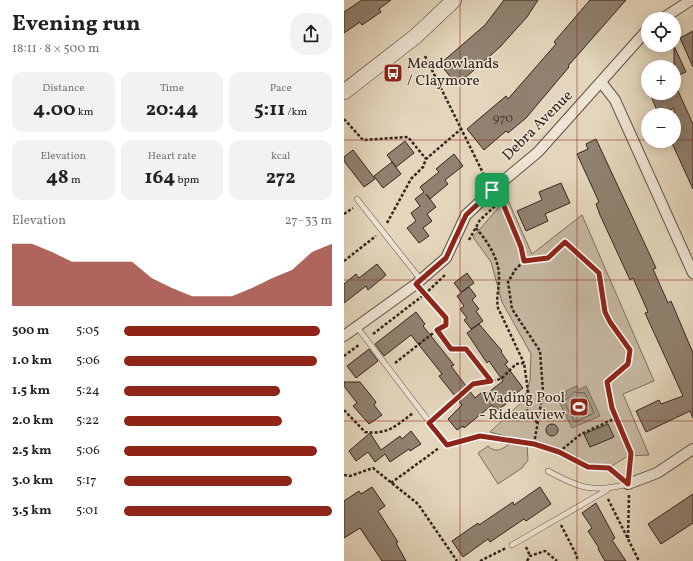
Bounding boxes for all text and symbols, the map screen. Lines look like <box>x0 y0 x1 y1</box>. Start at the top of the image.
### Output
text: Evening run <box>12 9 141 40</box>
map controls <box>641 12 681 148</box>
button: locate <box>641 12 681 52</box>
button: share <box>290 13 332 55</box>
text: 18:11 · 8 × 500 m <box>12 40 100 58</box>
place label: Meadowlands / Claymore <box>407 54 499 92</box>
button: + <box>641 60 681 100</box>
bus stop icon: Meadowlands / Claymore <box>382 62 404 84</box>
text: Distance <box>42 81 84 96</box>
text: Time <box>160 81 184 96</box>
text: Pace <box>270 81 292 96</box>
street label: Debra Avenue <box>498 86 578 166</box>
text: 4.00 <box>33 96 76 124</box>
text: 20:44 <box>146 96 198 124</box>
text: 5:11 <box>254 96 285 124</box>
text: km <box>76 105 94 120</box>
text: /km <box>285 105 307 120</box>
button: − <box>641 108 681 148</box>
house number: 970 <box>493 110 513 128</box>
text: Elevation <box>40 149 86 164</box>
text: Heart rate <box>148 149 196 164</box>
text: kcal <box>271 149 290 164</box>
text: 48 <box>46 164 69 192</box>
text: 164 <box>144 164 175 192</box>
text: 272 <box>266 164 296 192</box>
text: m <box>69 173 81 188</box>
text: bpm <box>175 173 200 188</box>
pin <box>475 173 509 207</box>
icon: arrive <box>481 179 503 201</box>
text: Elevation <box>12 212 66 230</box>
text: 27–33 m <box>285 212 332 230</box>
text: 500 m <box>12 322 49 340</box>
text: 5:05 <box>76 322 99 340</box>
text: 1.0 km <box>12 352 52 370</box>
text: 5:06 <box>76 352 100 370</box>
text: 1.5 km <box>12 382 50 400</box>
text: 5:24 <box>76 382 100 400</box>
place label: Wading Pool - Rideauview <box>479 388 565 426</box>
sports icon: Wading Pool - Rideauview <box>568 396 590 418</box>
text: 2.0 km <box>12 412 54 430</box>
text: 5:22 <box>76 412 99 430</box>
text: 2.5 km <box>12 442 52 460</box>
text: 5:06 <box>76 442 100 460</box>
text: 3.0 km <box>12 472 53 490</box>
text: 5:17 <box>76 472 97 490</box>
text: 3.5 km <box>12 502 52 520</box>
text: 5:01 <box>76 502 98 520</box>

